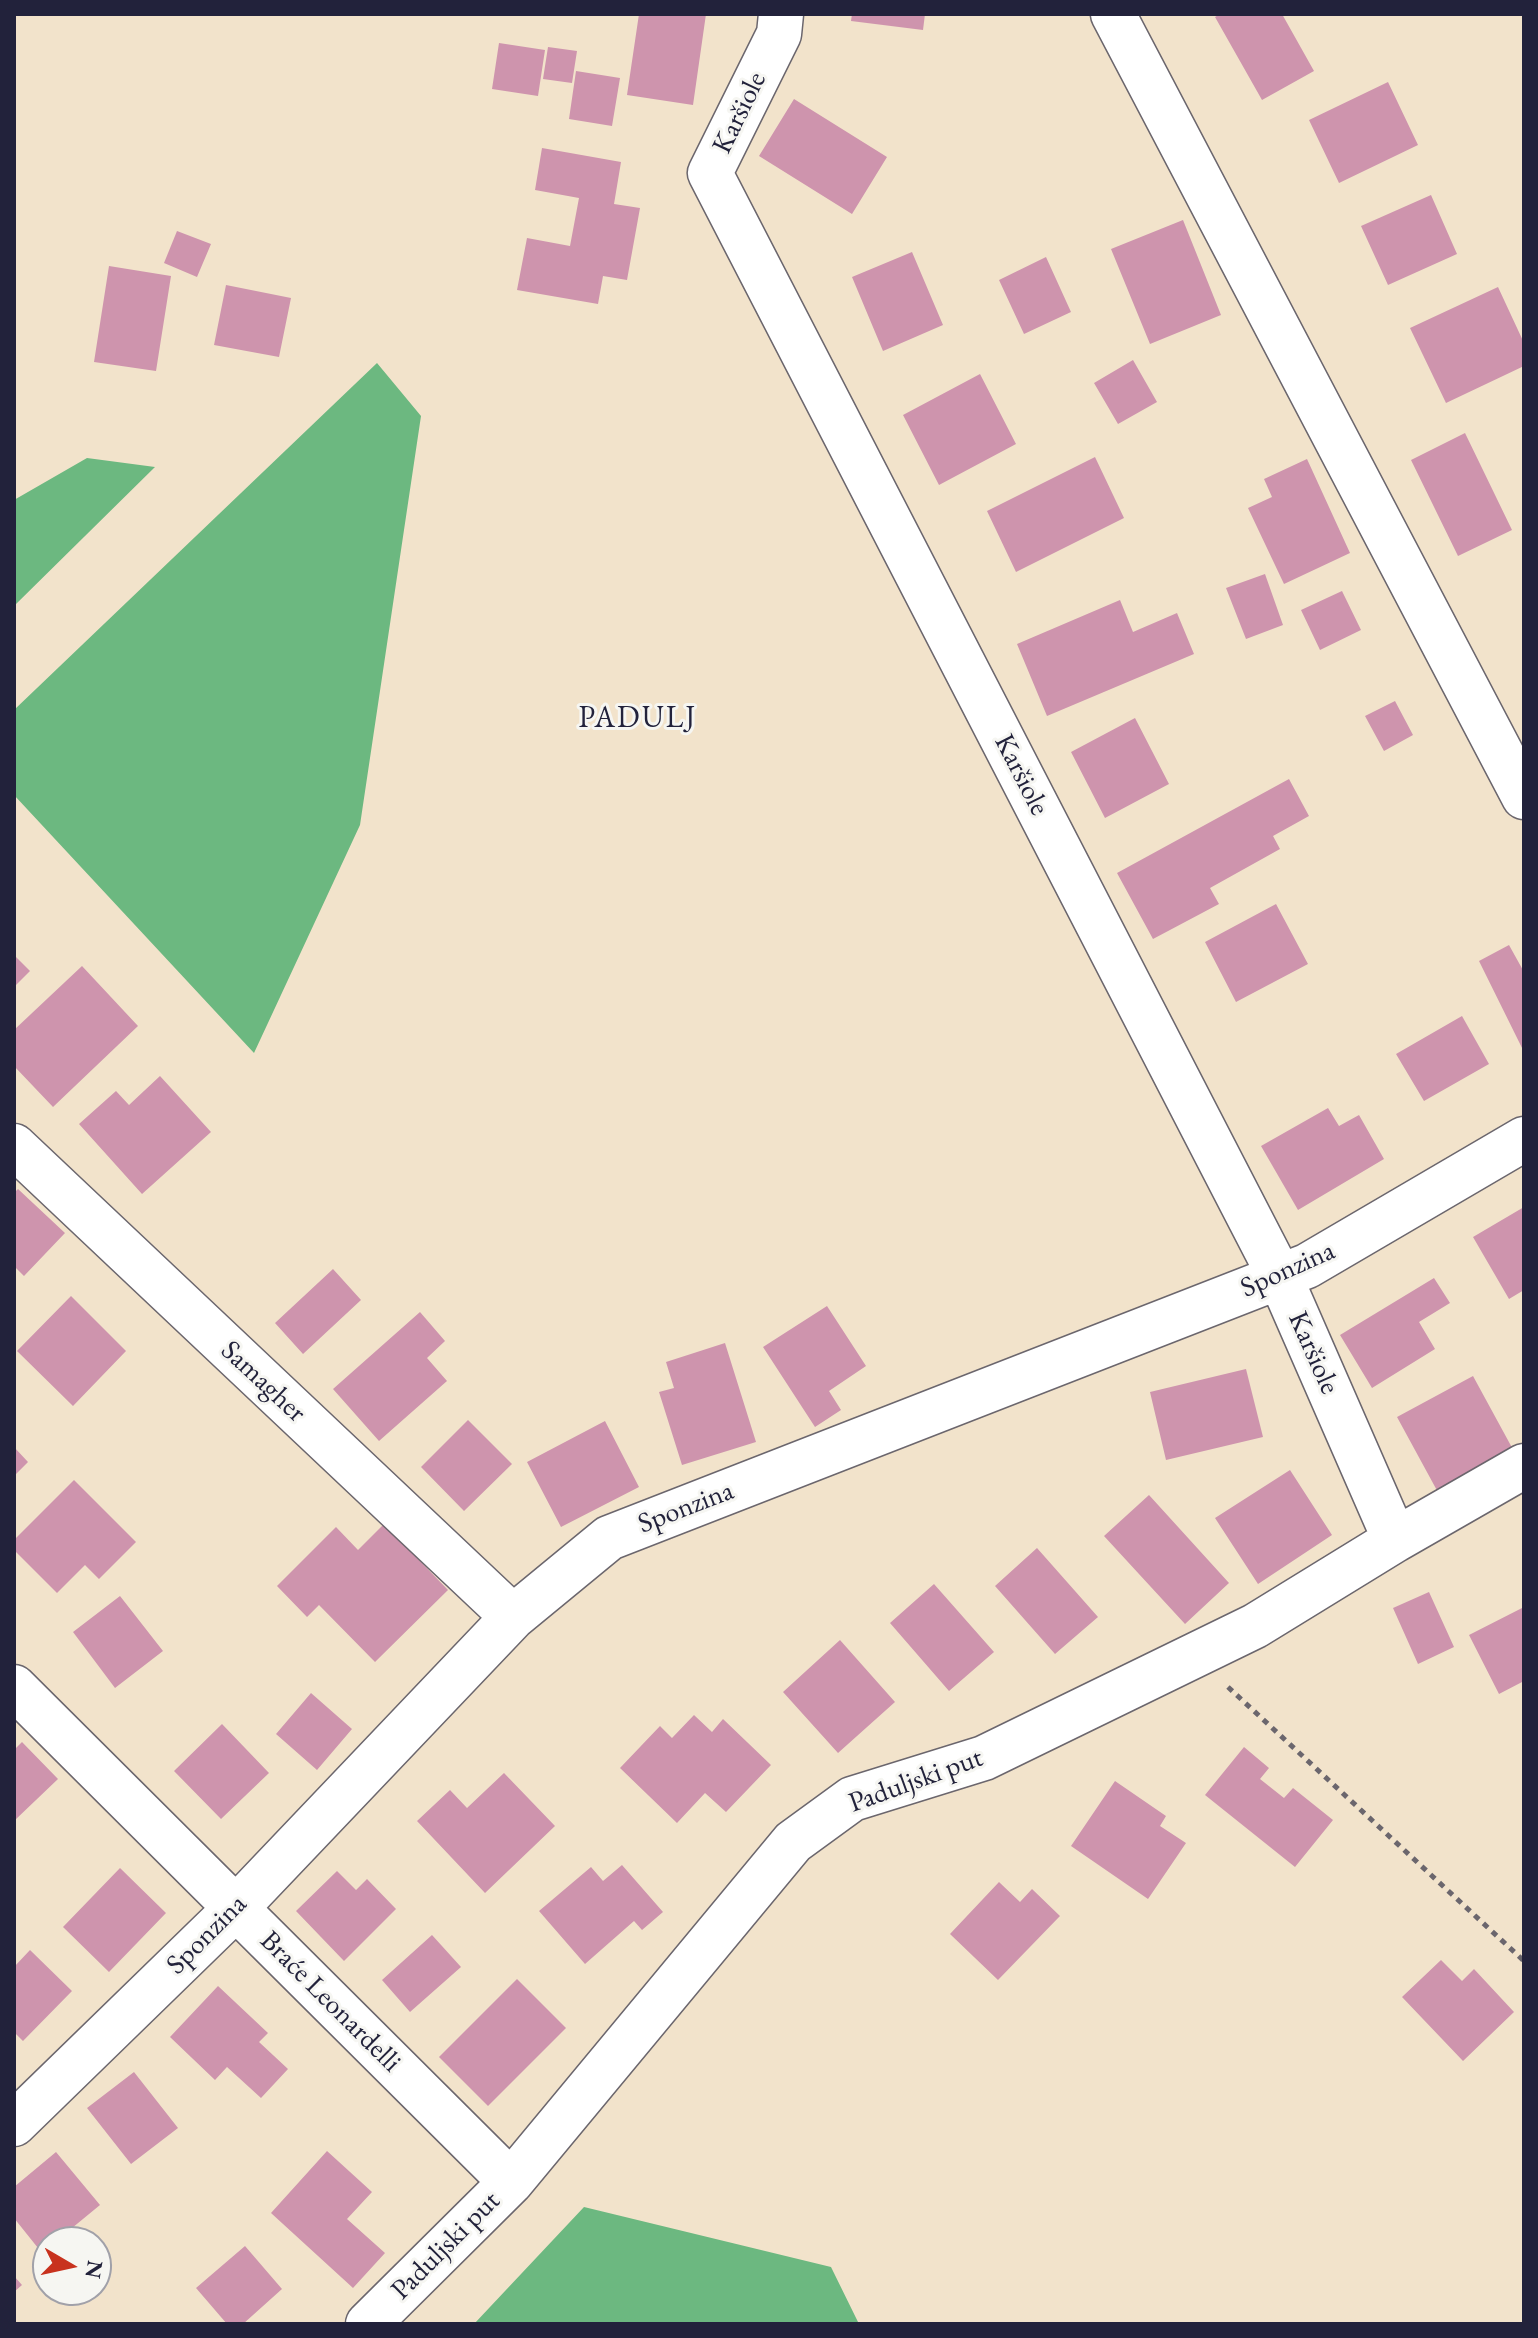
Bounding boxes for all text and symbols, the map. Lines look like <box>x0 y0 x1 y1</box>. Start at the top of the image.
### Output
street label: Karšiole <box>706 67 774 159</box>
district label: PADULJ <box>578 701 698 737</box>
street label: Karšiole <box>986 729 1056 821</box>
street label: Sponzina <box>1236 1234 1340 1306</box>
street label: Karšiole <box>1280 1307 1346 1399</box>
street label: Samagher <box>214 1334 312 1430</box>
street label: Sponzina <box>634 1474 738 1542</box>
street label: Paduljski put <box>845 1741 987 1821</box>
street label: Sponzina <box>160 1888 254 1982</box>
street label: Braće Leonardelli <box>252 1924 408 2080</box>
street label: Paduljski put <box>385 2185 507 2307</box>
north arrow <box>32 2226 112 2306</box>
text: N <box>79 2258 110 2281</box>

